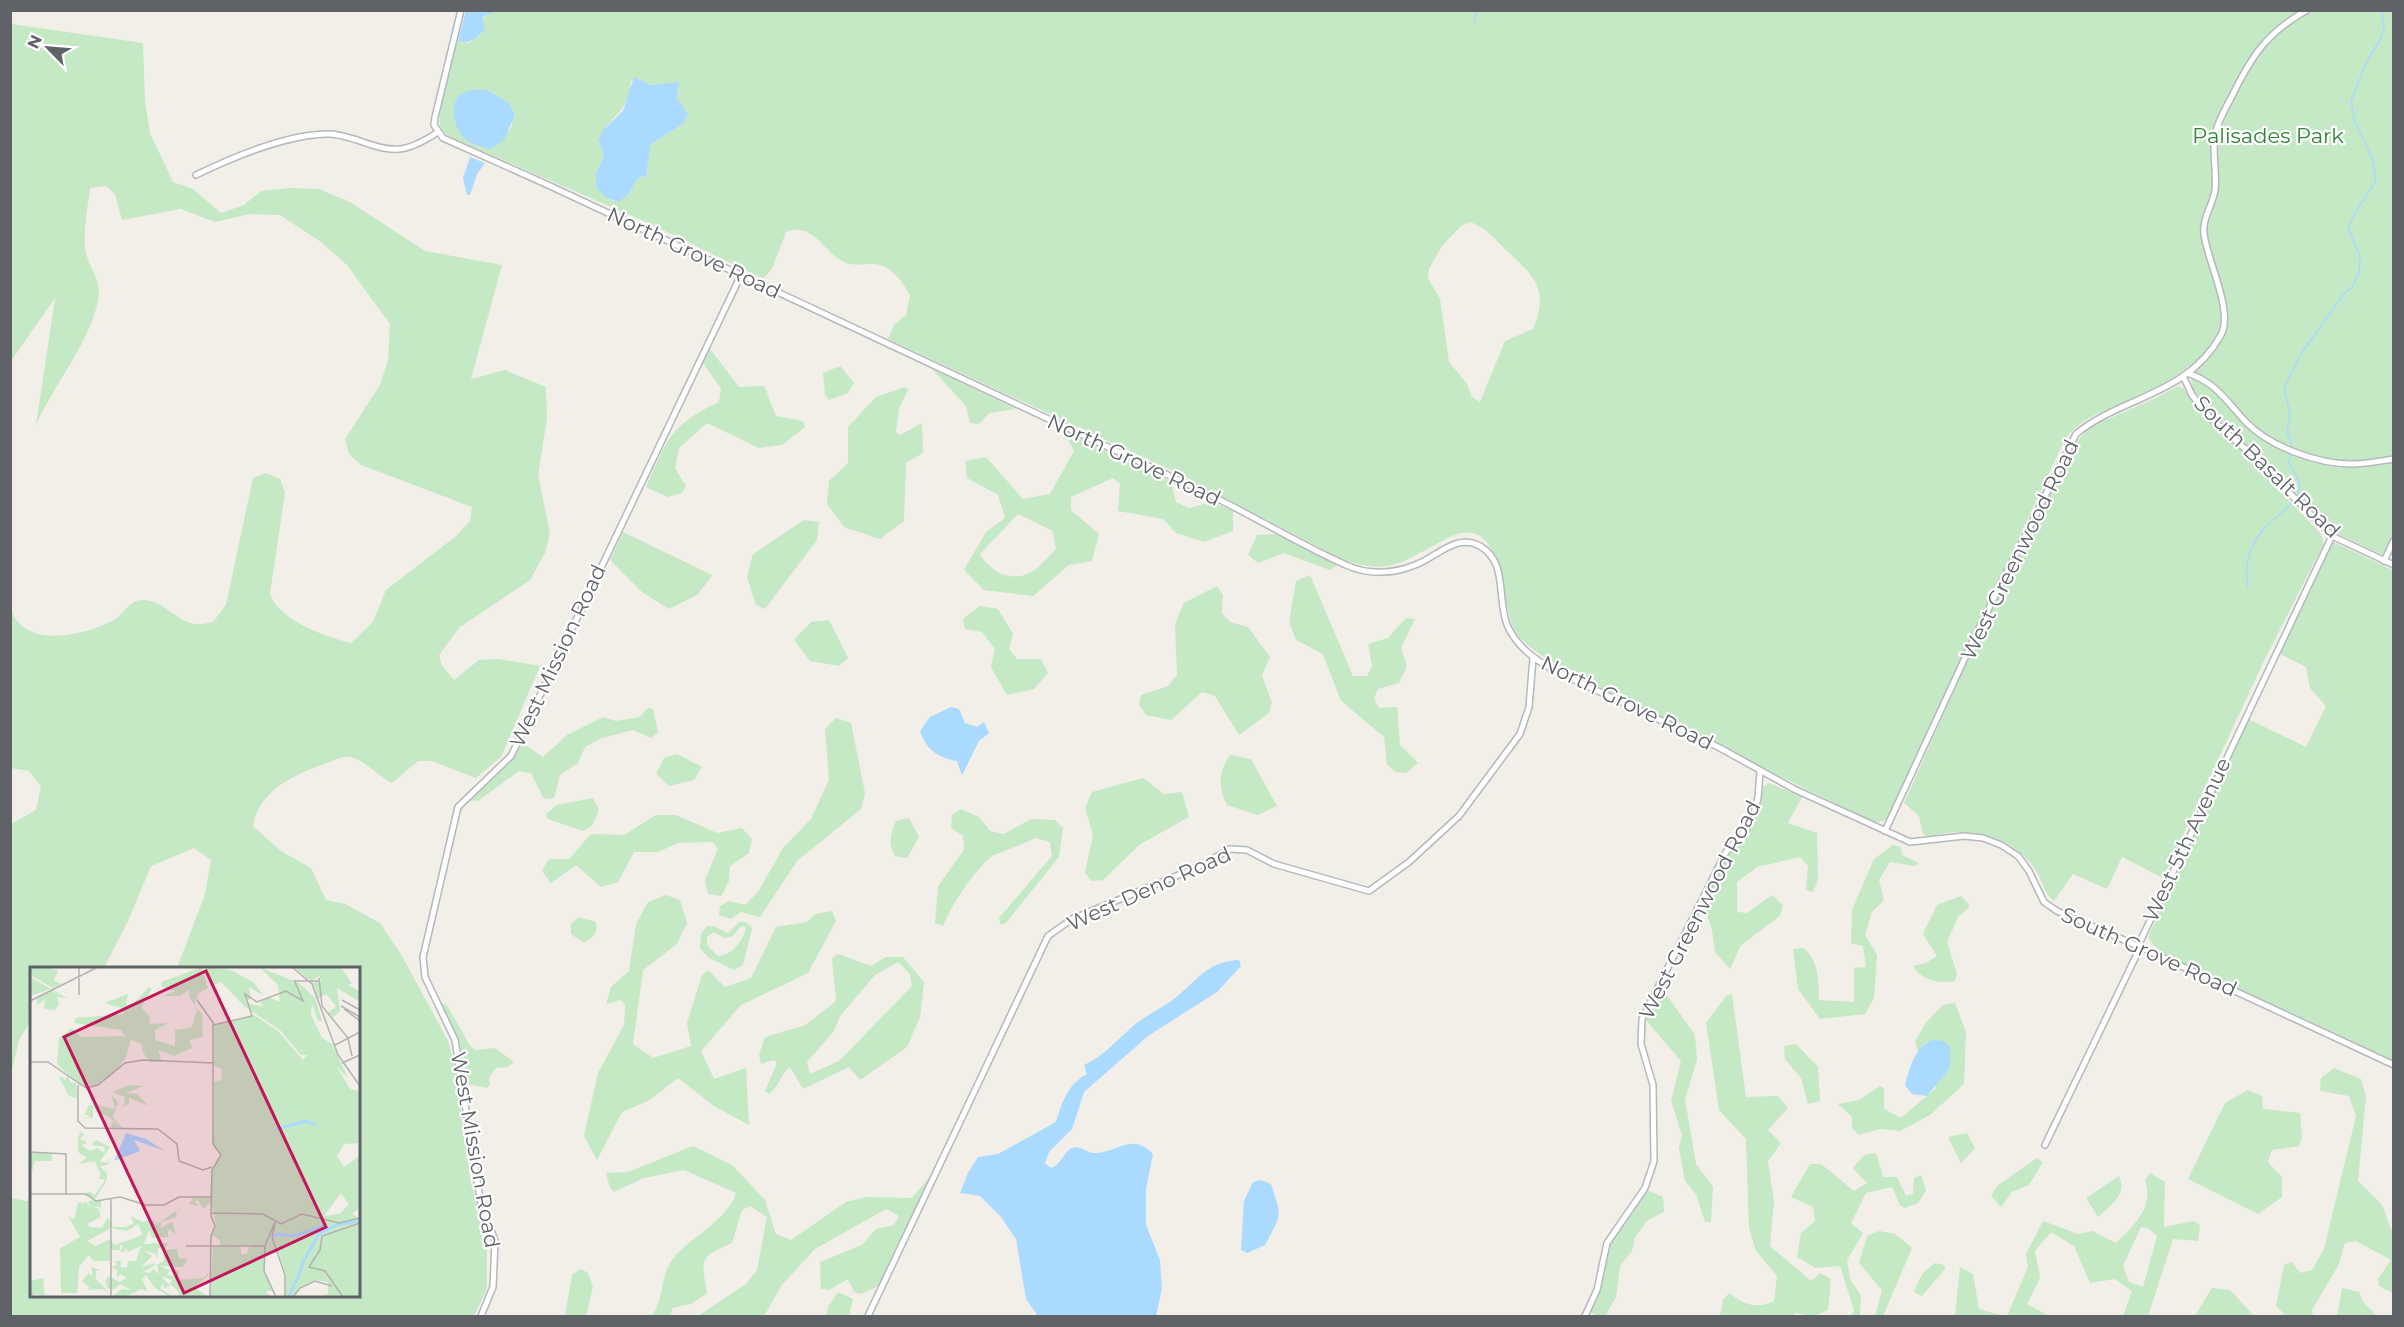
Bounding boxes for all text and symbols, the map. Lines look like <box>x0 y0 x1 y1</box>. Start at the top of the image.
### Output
north arrow <box>18 18 78 78</box>
text: N <box>24 32 46 52</box>
park label: Palisades Park <box>2192 123 2344 148</box>
street label: North Grove Road <box>603 201 785 304</box>
street label: South Basalt Road <box>2189 390 2346 543</box>
street label: North Grove Road <box>1043 408 1225 511</box>
street label: West Greenwood Road <box>1955 436 2084 664</box>
street label: West Mission Road <box>504 560 611 751</box>
street label: North Grove Road <box>1537 650 1717 755</box>
street label: West 5th Avenue <box>2137 754 2236 926</box>
street label: West Greenwood Road <box>1633 796 1766 1023</box>
street label: West Deno Road <box>1063 841 1235 936</box>
street label: South Grove Road <box>2057 902 2241 1002</box>
inset map <box>30 967 360 1297</box>
street label: West Mission Road <box>446 1050 505 1250</box>

